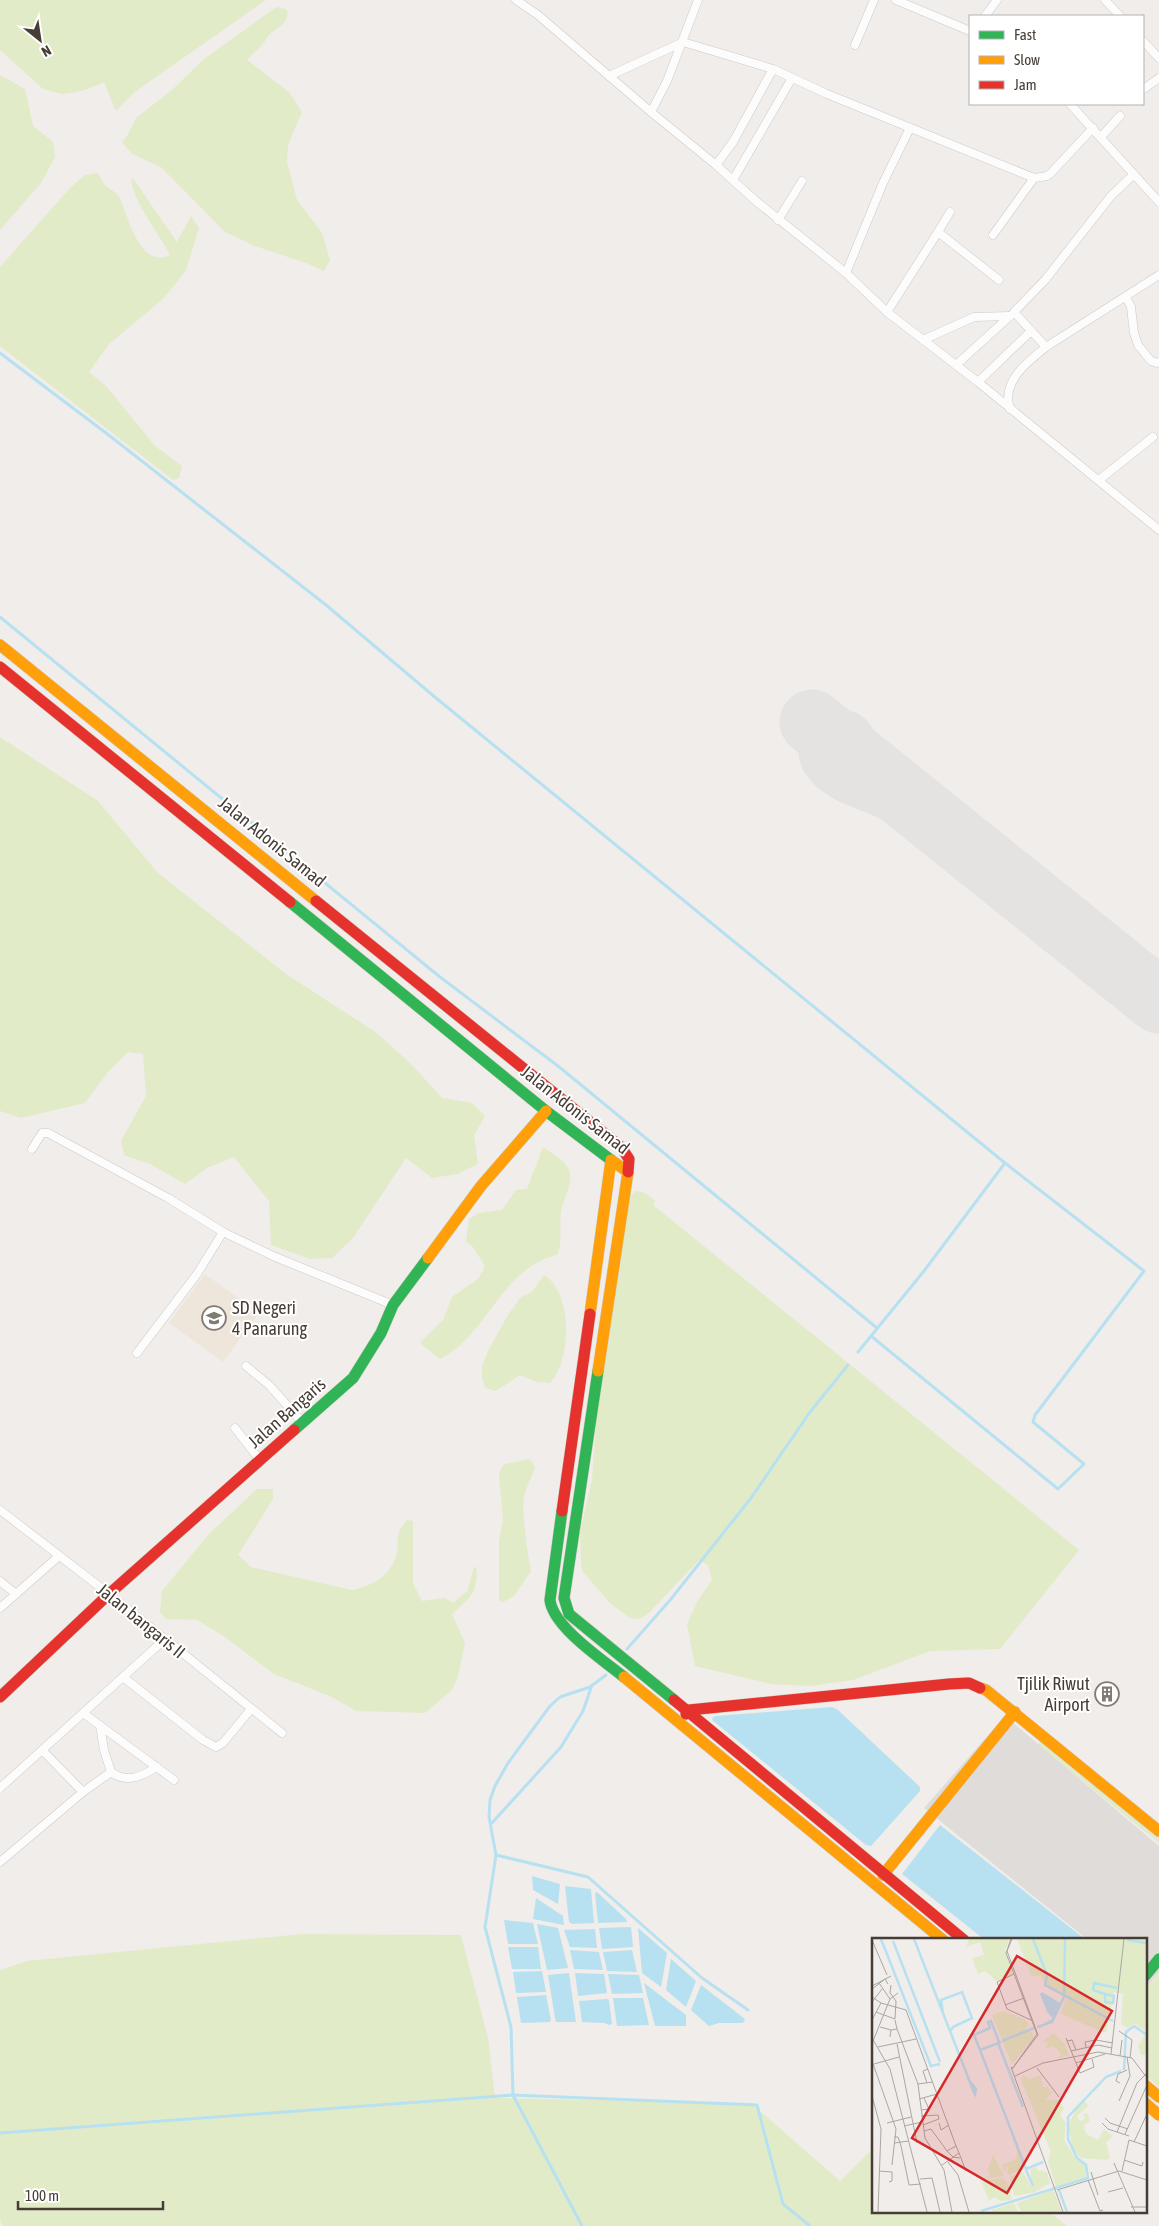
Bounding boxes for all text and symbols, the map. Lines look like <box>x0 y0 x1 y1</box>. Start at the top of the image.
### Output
north arrow <box>15 15 65 65</box>
legend <box>969 15 1144 105</box>
text: Fast <box>1014 26 1036 43</box>
text: N <box>39 42 54 60</box>
text: Slow <box>1014 51 1040 68</box>
text: Jam <box>1014 76 1037 93</box>
street label: Jalan Adonis Samad <box>215 792 330 891</box>
street label: Jalan Adonis Samad <box>517 1061 634 1158</box>
place label: SD Negeri 4 Panarung <box>232 1297 308 1339</box>
school or university icon: SD Negeri 4 Panarung <box>201 1305 227 1331</box>
street label: Jalan Bangaris <box>244 1373 330 1452</box>
street label: Jalan bangaris II <box>93 1579 190 1663</box>
place label: Tjilik Riwut Airport <box>1017 1673 1090 1715</box>
building icon: Tjilik Riwut Airport <box>1094 1681 1120 1707</box>
inset map <box>872 1938 1146 2214</box>
scale bar <box>18 2178 162 2210</box>
text: 100 m <box>25 2187 59 2204</box>

